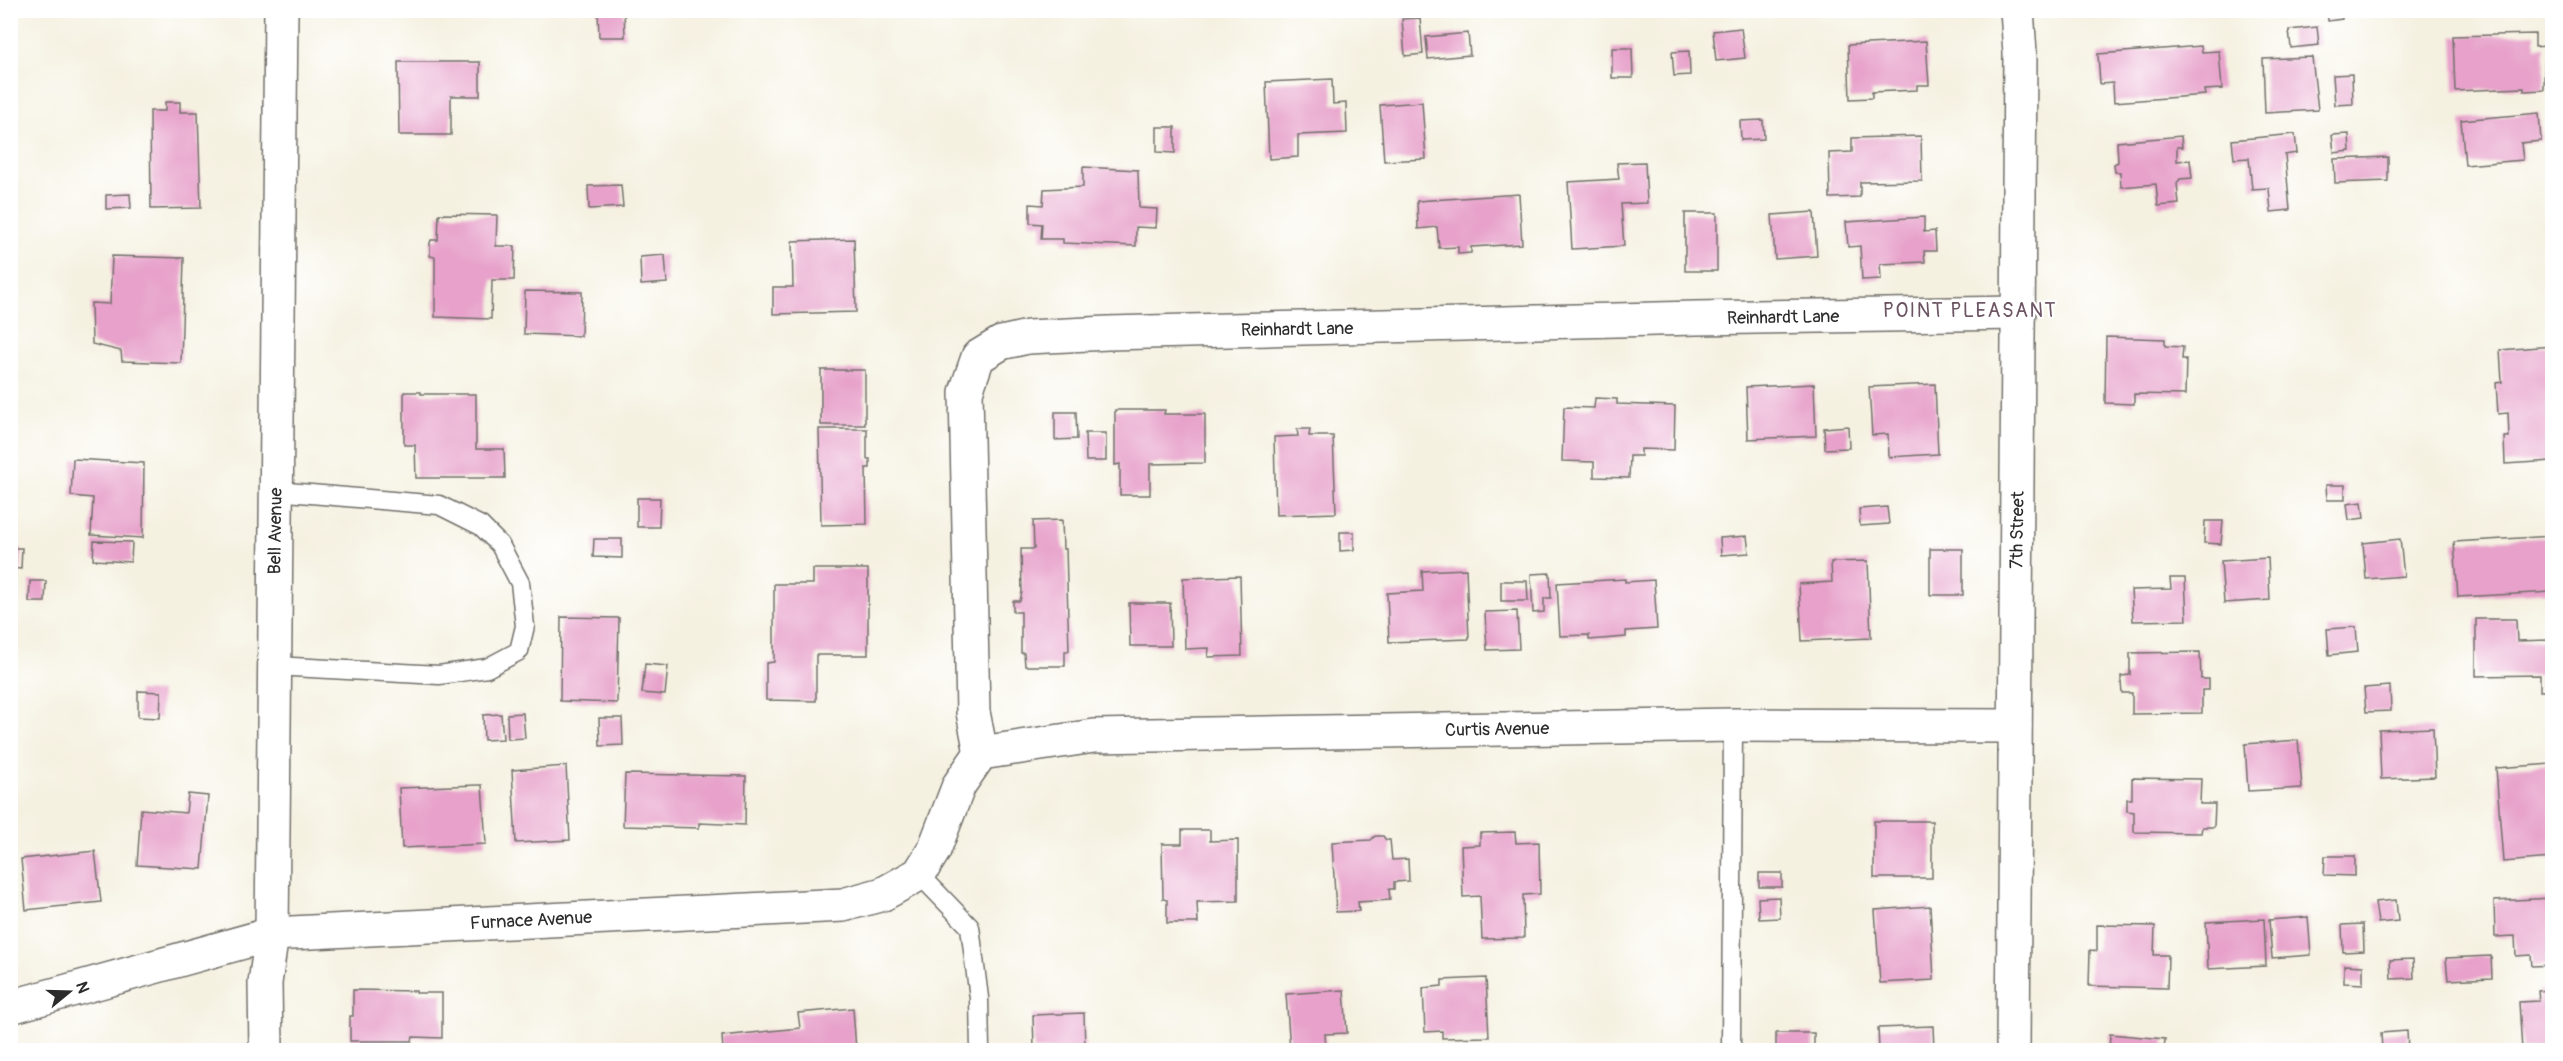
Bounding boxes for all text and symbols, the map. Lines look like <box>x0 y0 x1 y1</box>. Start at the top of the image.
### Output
district label: POINT PLEASANT <box>1883 298 2057 323</box>
street label: Reinhardt Lane <box>1727 305 1840 330</box>
street label: Reinhardt Lane <box>1241 317 1354 342</box>
street label: Bell Avenue <box>263 487 288 575</box>
street label: 7th Street <box>2005 490 2030 569</box>
street label: Curtis Avenue <box>1445 717 1549 742</box>
street label: Furnace Avenue <box>469 906 593 935</box>
north arrow <box>39 962 99 1022</box>
text: N <box>71 979 94 996</box>

